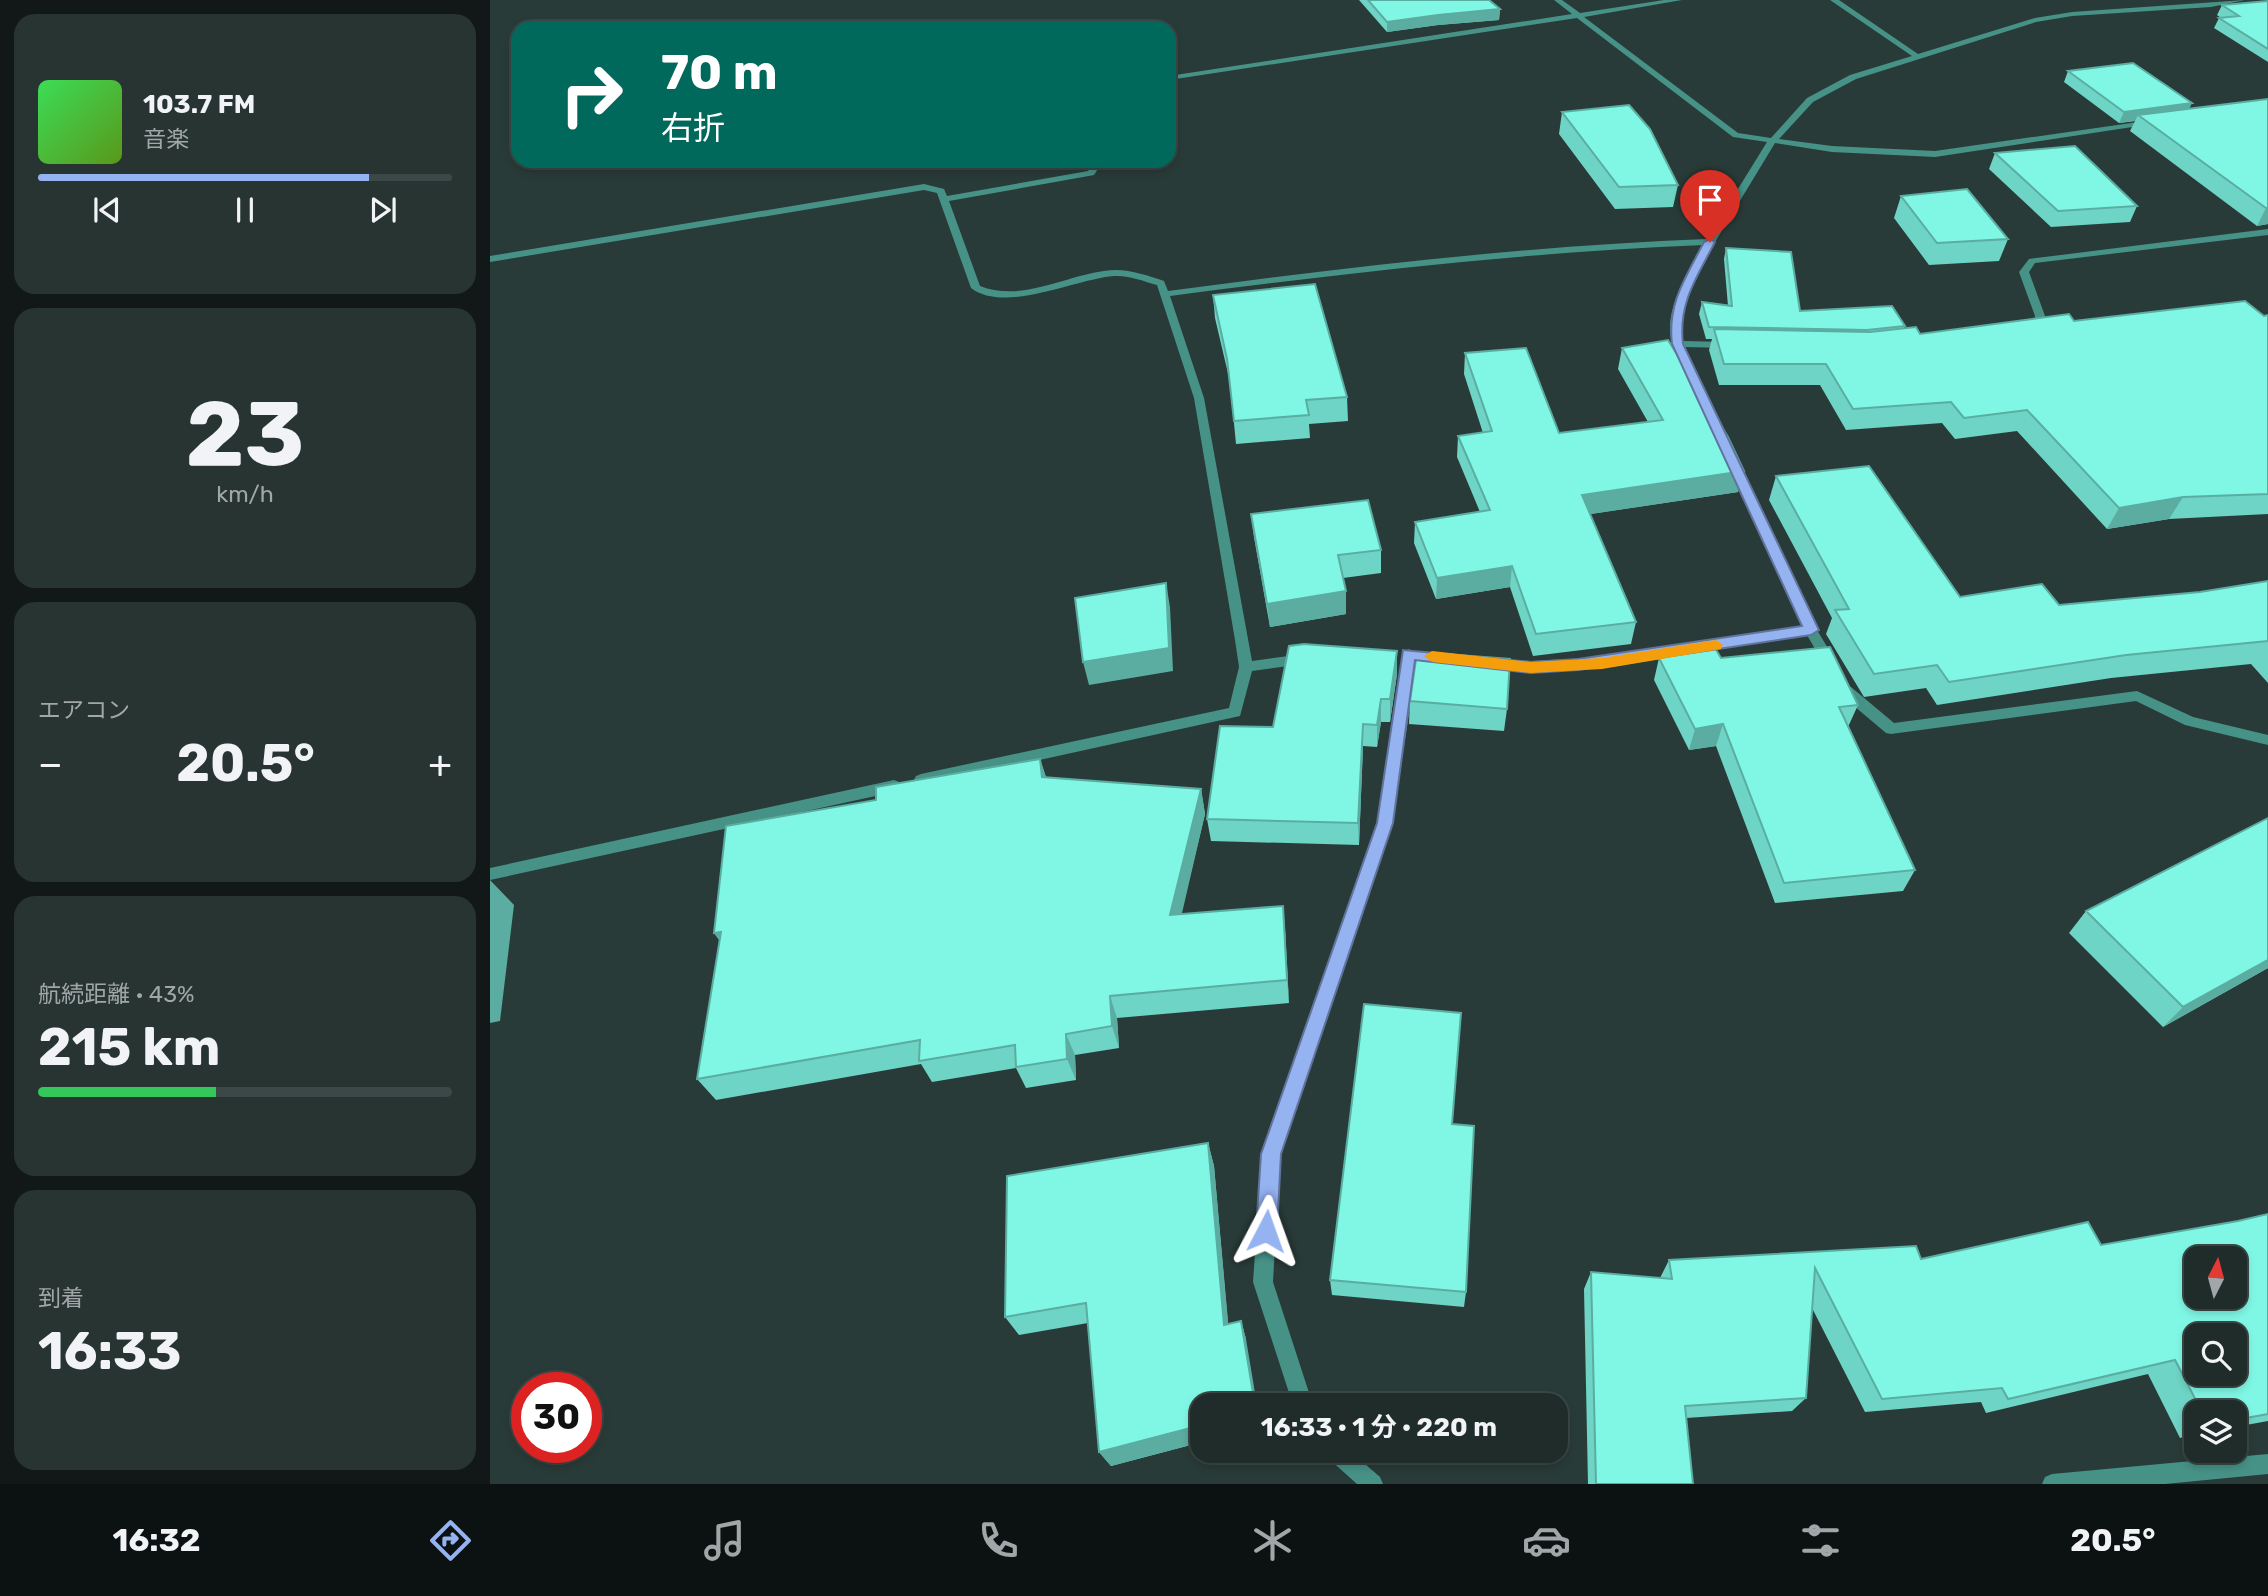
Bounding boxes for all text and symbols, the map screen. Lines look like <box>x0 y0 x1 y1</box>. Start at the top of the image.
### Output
text: 70 m <box>661 43 778 101</box>
icon: right <box>546 49 637 140</box>
text: 103.7 FM <box>143 89 255 120</box>
text: 右折 <box>661 109 725 147</box>
text: 音楽 <box>143 125 189 153</box>
pin <box>1680 170 1740 242</box>
icon: arrive <box>1691 181 1729 219</box>
icon: previous <box>88 191 126 229</box>
icon: pause <box>226 191 264 229</box>
icon: next <box>364 191 402 229</box>
text: 23 <box>185 380 305 488</box>
text: km/h <box>216 480 274 508</box>
text: エアコン <box>38 696 130 724</box>
text: 20.5° <box>176 732 315 794</box>
text: − <box>38 741 63 787</box>
text: + <box>428 741 452 787</box>
text: 航続距離 · 43% <box>38 980 194 1008</box>
text: 215 km <box>38 1016 220 1078</box>
position arrow <box>1229 1194 1303 1268</box>
north arrow <box>2184 1246 2247 1309</box>
map controls <box>2184 1246 2247 1463</box>
text: 到着 <box>38 1284 84 1312</box>
text: 16:33 <box>38 1320 181 1382</box>
button: search <box>2184 1323 2247 1386</box>
speed limit sign: 30 <box>511 1372 602 1463</box>
button: layers <box>2184 1400 2247 1463</box>
text: 16:33 · 1 分 · 220 m <box>1261 1412 1497 1443</box>
icon: directions <box>426 1516 475 1565</box>
icon: music <box>700 1516 749 1565</box>
icon: phone <box>974 1516 1023 1565</box>
icon: climate <box>1248 1516 1297 1565</box>
icon: car <box>1522 1516 1571 1565</box>
icon: filters <box>1796 1516 1845 1565</box>
text: 16:32 <box>113 1521 201 1559</box>
text: 20.5° <box>2070 1521 2155 1559</box>

